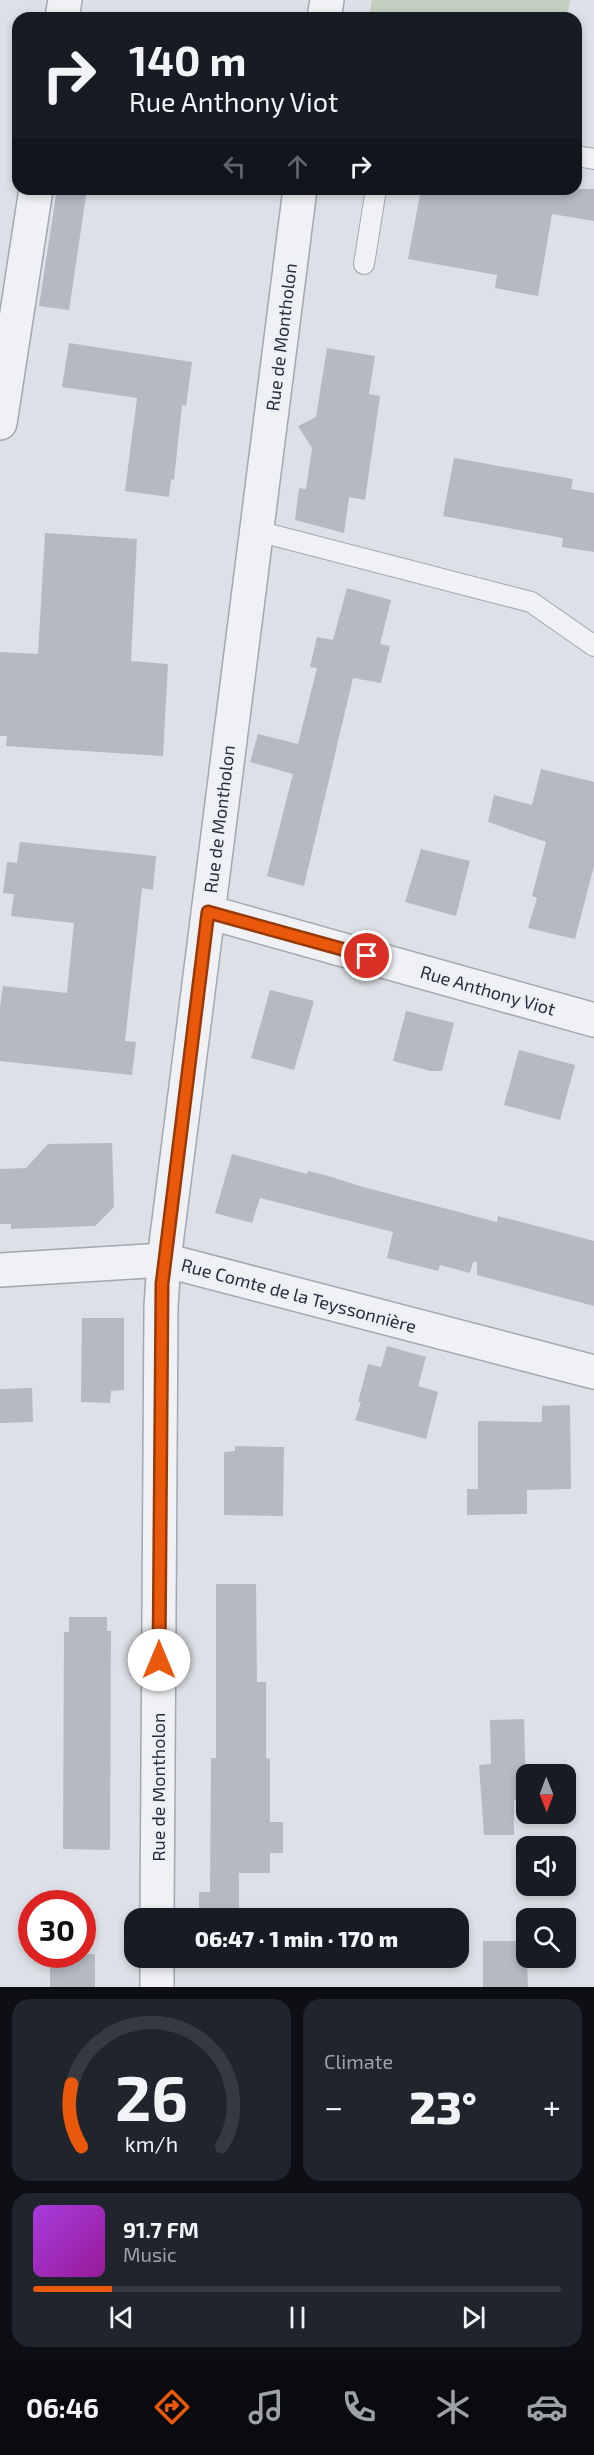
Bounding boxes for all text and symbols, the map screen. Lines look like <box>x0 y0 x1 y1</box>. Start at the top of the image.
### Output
text: 140 m <box>129 34 246 84</box>
icon: right <box>30 36 108 114</box>
text: Rue Anthony Viot <box>129 85 338 117</box>
icon: left <box>218 150 251 183</box>
icon: ahead <box>281 150 314 183</box>
icon: right <box>344 150 377 183</box>
street label: Rue de Montholon <box>261 262 301 412</box>
street label: Rue de Montholon <box>199 744 239 894</box>
pin <box>341 930 392 981</box>
icon: arrive <box>350 939 383 972</box>
street label: Rue Anthony Viot <box>418 960 558 1020</box>
street label: Rue Comte de la Teyssonnière <box>179 1253 419 1337</box>
position arrow <box>127 1628 191 1692</box>
street label: Rue de Montholon <box>147 1712 169 1862</box>
north arrow <box>516 1764 576 1824</box>
map controls <box>516 1764 576 1968</box>
button: sound <box>516 1836 576 1896</box>
speed limit sign: 30 <box>18 1890 96 1968</box>
button: search <box>516 1908 576 1968</box>
text: 06:47 · 1 min · 170 m <box>195 1925 398 1951</box>
text: Climate <box>324 2049 393 2073</box>
text: 26 <box>115 2059 188 2134</box>
text: 23° <box>409 2079 477 2133</box>
text: − <box>324 2086 343 2126</box>
text: + <box>543 2086 561 2126</box>
text: km/h <box>125 2131 178 2156</box>
text: 91.7 FM <box>123 2216 199 2242</box>
text: Music <box>123 2242 177 2266</box>
icon: previous <box>105 2301 138 2334</box>
icon: pause <box>281 2301 314 2334</box>
icon: next <box>457 2301 490 2334</box>
icon: directions <box>151 2386 193 2428</box>
icon: music <box>245 2386 287 2428</box>
icon: phone <box>338 2386 380 2428</box>
icon: climate <box>432 2386 474 2428</box>
icon: car <box>526 2386 568 2428</box>
text: 06:46 <box>26 2391 99 2423</box>

